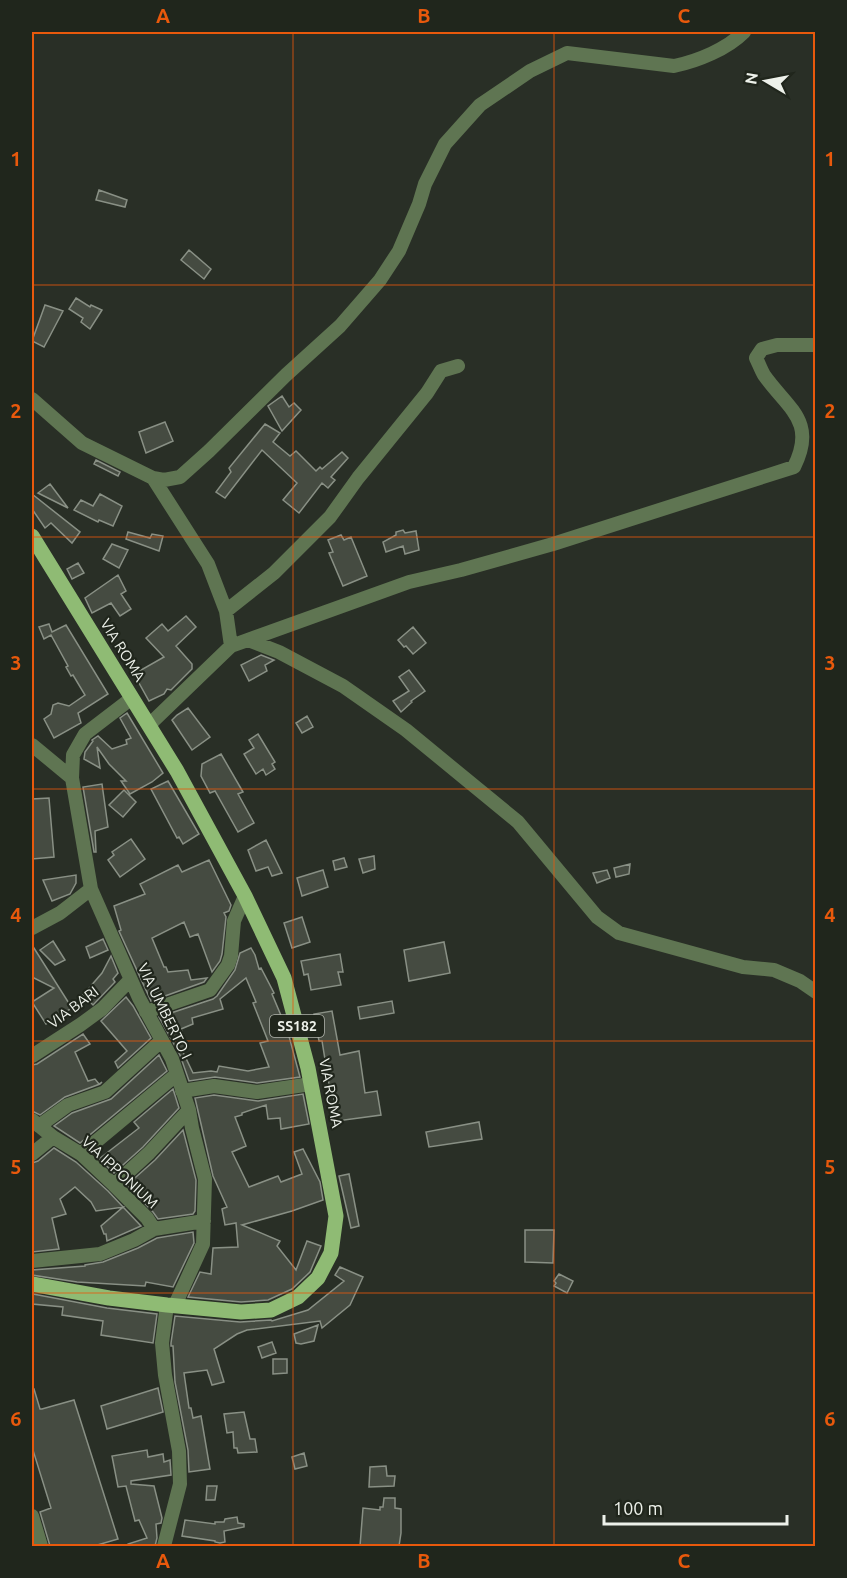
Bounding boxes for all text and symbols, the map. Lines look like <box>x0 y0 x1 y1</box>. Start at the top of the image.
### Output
text: A <box>156 4 170 27</box>
text: B <box>417 4 431 27</box>
text: C <box>678 4 691 27</box>
north arrow <box>736 51 796 111</box>
text: N <box>741 71 761 86</box>
text: 1 <box>10 147 22 170</box>
text: 1 <box>824 147 836 170</box>
text: 2 <box>10 399 22 422</box>
text: 2 <box>824 399 836 422</box>
street label: VIA ROMA <box>97 616 149 685</box>
text: 3 <box>10 651 22 674</box>
text: 3 <box>824 651 836 674</box>
text: 4 <box>10 903 22 926</box>
text: 4 <box>824 903 836 926</box>
street label: VIA UMBERTO I <box>135 960 195 1062</box>
street label: VIA BARI <box>44 982 102 1032</box>
road number: SS182 <box>270 1015 324 1037</box>
street label: VIA ROMA <box>316 1057 346 1129</box>
street label: VIA IPPONIUM <box>78 1132 162 1212</box>
text: 5 <box>10 1155 22 1178</box>
text: 5 <box>824 1155 836 1178</box>
text: 6 <box>10 1407 22 1430</box>
text: 6 <box>824 1407 836 1430</box>
scale bar <box>604 1488 787 1526</box>
text: 100 m <box>613 1498 663 1518</box>
text: A <box>156 1549 170 1572</box>
text: B <box>417 1549 431 1572</box>
text: C <box>678 1549 691 1572</box>

